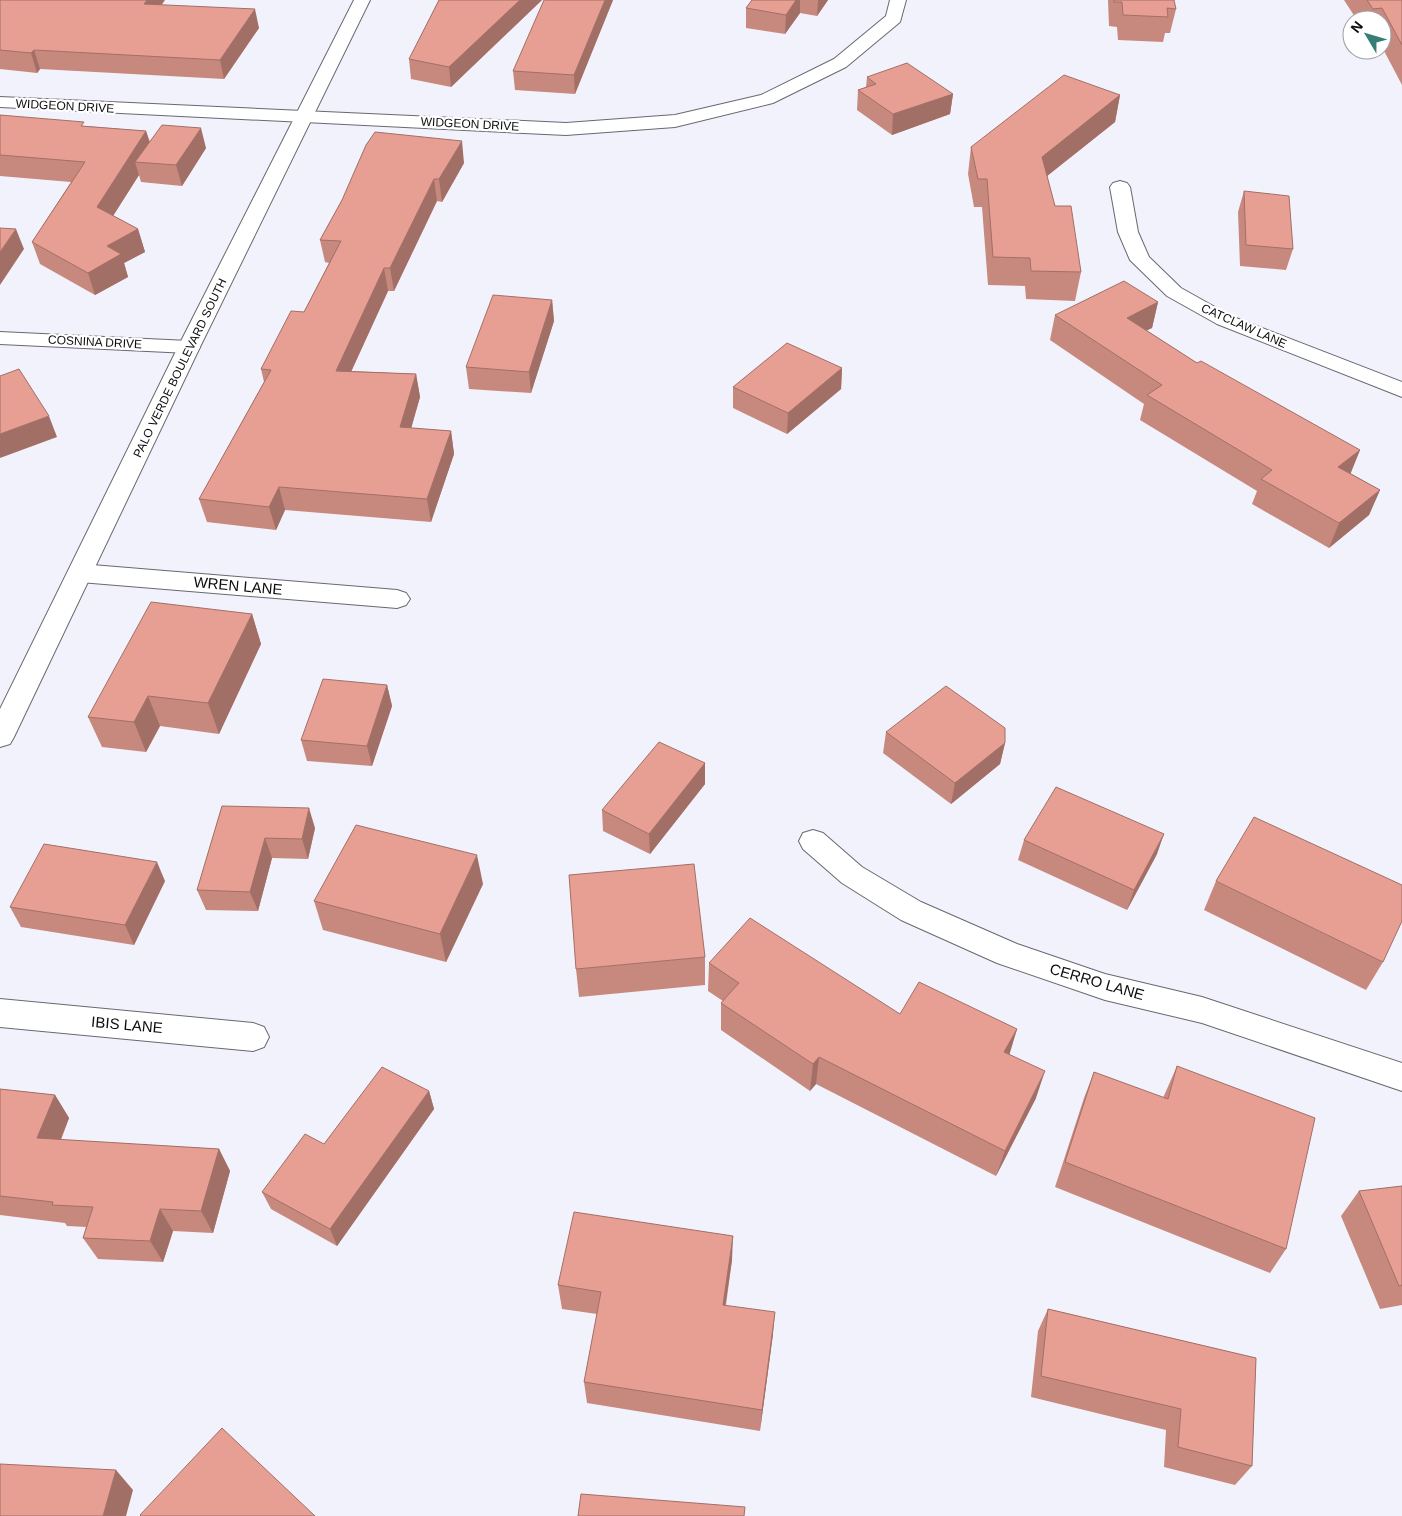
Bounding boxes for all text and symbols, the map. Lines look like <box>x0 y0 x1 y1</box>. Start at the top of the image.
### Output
north arrow <box>1342 10 1392 60</box>
text: N <box>1347 18 1366 36</box>
street label: WIDGEON DRIVE <box>15 96 115 116</box>
street label: WIDGEON DRIVE <box>420 114 520 134</box>
street label: PALO VERDE BOULEVARD SOUTH <box>130 276 230 460</box>
street label: CATCLAW LANE <box>1199 301 1289 351</box>
street label: COSNINA DRIVE <box>48 333 142 351</box>
street label: WREN LANE <box>193 573 283 598</box>
street label: CERRO LANE <box>1048 960 1146 1003</box>
street label: IBIS LANE <box>91 1013 163 1036</box>

